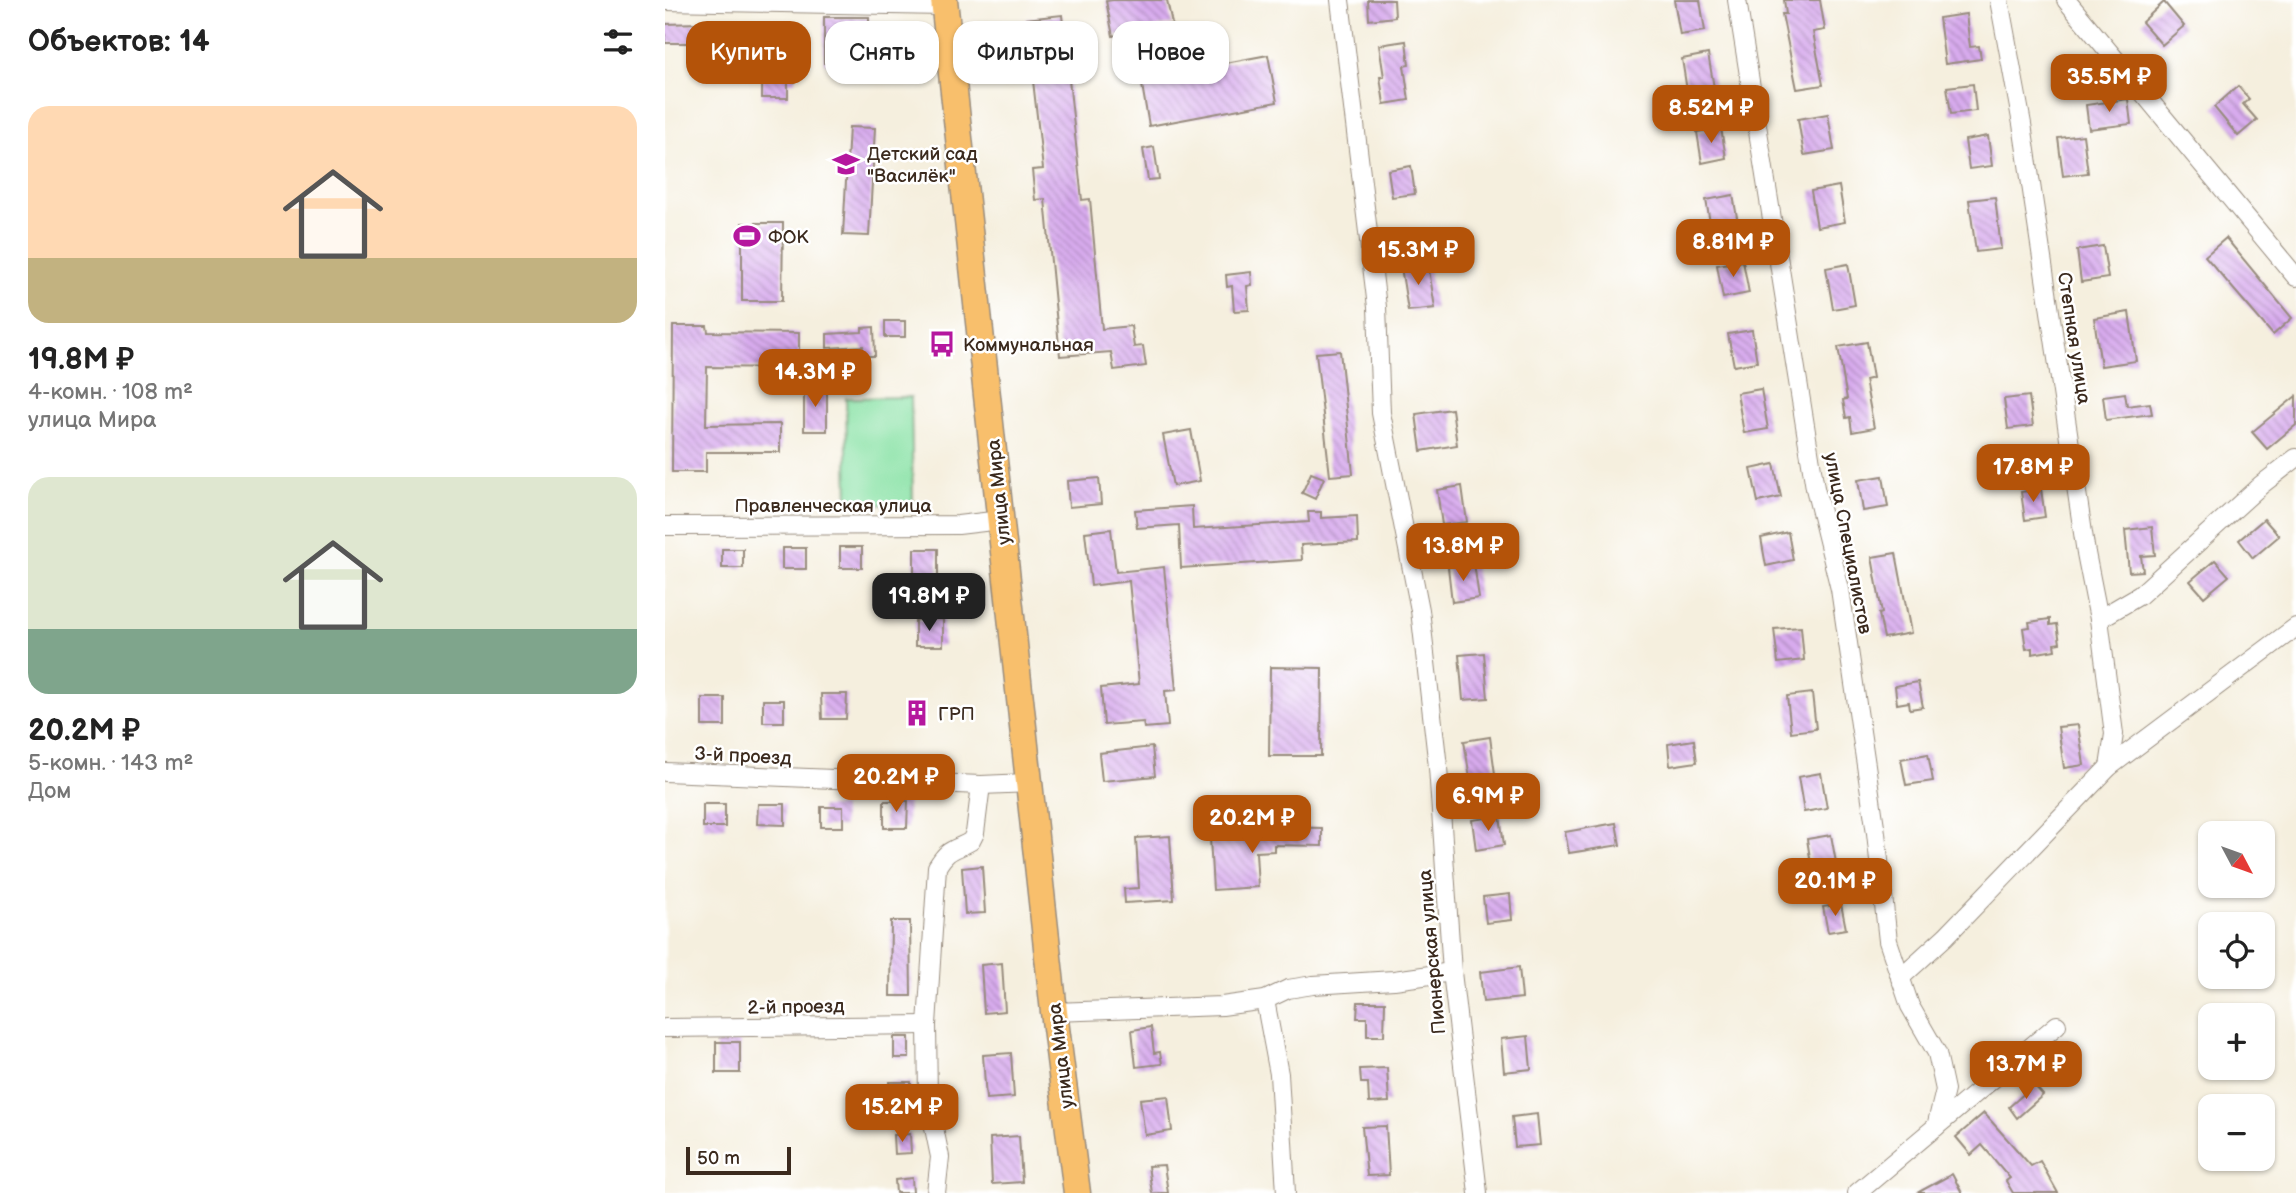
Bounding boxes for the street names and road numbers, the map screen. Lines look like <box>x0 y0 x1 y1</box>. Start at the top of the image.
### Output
street label: Степная улица <box>2052 270 2095 406</box>
street label: улица Мира <box>983 438 1016 546</box>
street label: улица Специалистов <box>1819 451 1876 636</box>
street label: Правленческая улица <box>734 495 932 518</box>
street label: 3-й проезд <box>694 742 793 771</box>
street label: Пионерская улица <box>1414 868 1451 1035</box>
street label: 2-й проезд <box>747 995 845 1020</box>
street label: улица Мира <box>1044 1002 1079 1110</box>

